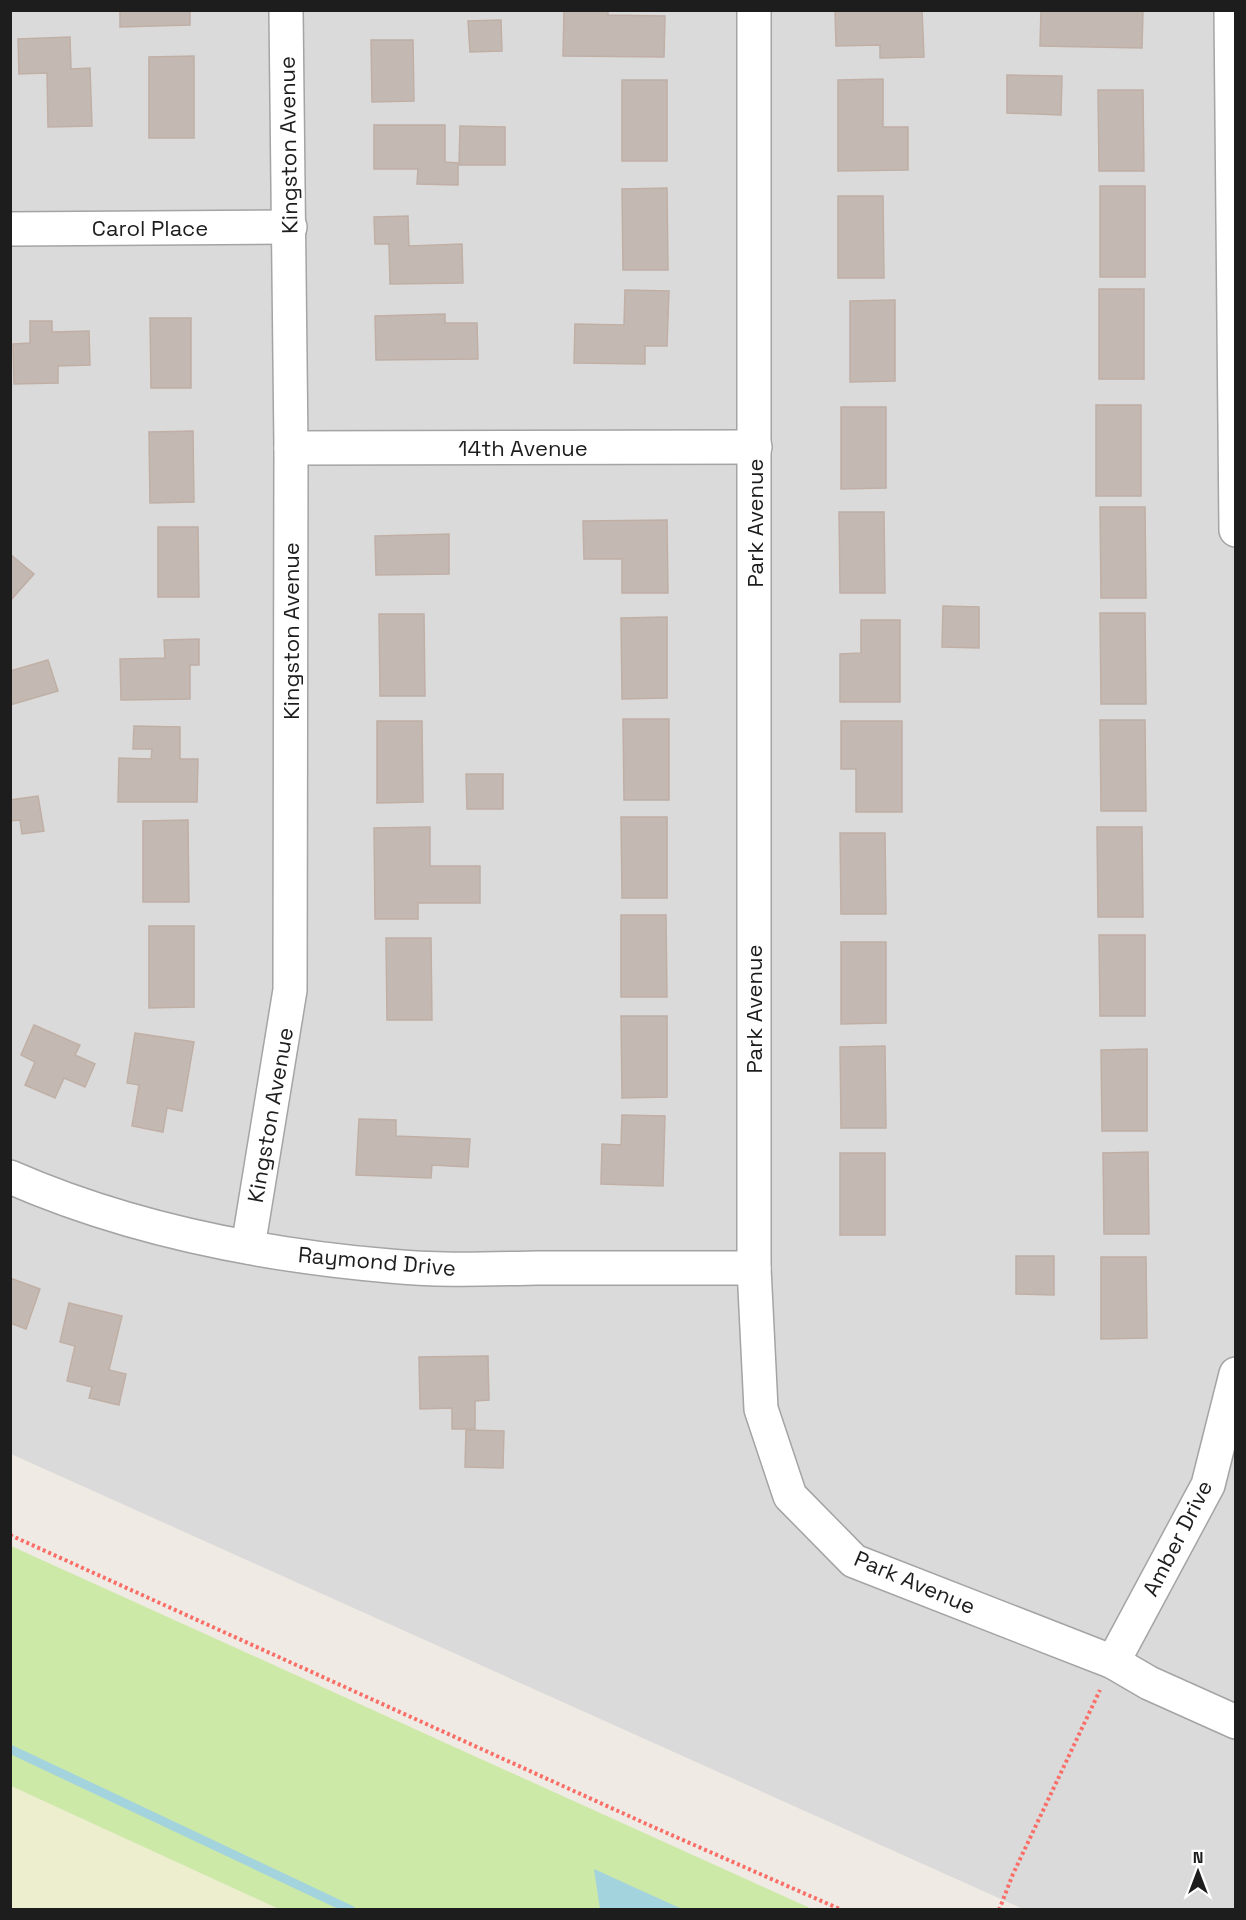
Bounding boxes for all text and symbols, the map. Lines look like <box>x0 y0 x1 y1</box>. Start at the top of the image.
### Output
street label: Kingston Avenue <box>272 56 304 234</box>
street label: Carol Place <box>92 214 208 242</box>
street label: 14th Avenue <box>458 434 588 462</box>
street label: Park Avenue <box>741 459 769 587</box>
street label: Kingston Avenue <box>277 542 305 720</box>
street label: Park Avenue <box>740 945 768 1073</box>
street label: Kingston Avenue <box>241 1025 299 1205</box>
street label: Raymond Drive <box>297 1240 457 1282</box>
street label: Amber Drive <box>1136 1475 1218 1601</box>
street label: Park Avenue <box>850 1544 980 1620</box>
north arrow <box>1168 1842 1228 1902</box>
text: N <box>1193 1847 1203 1868</box>

